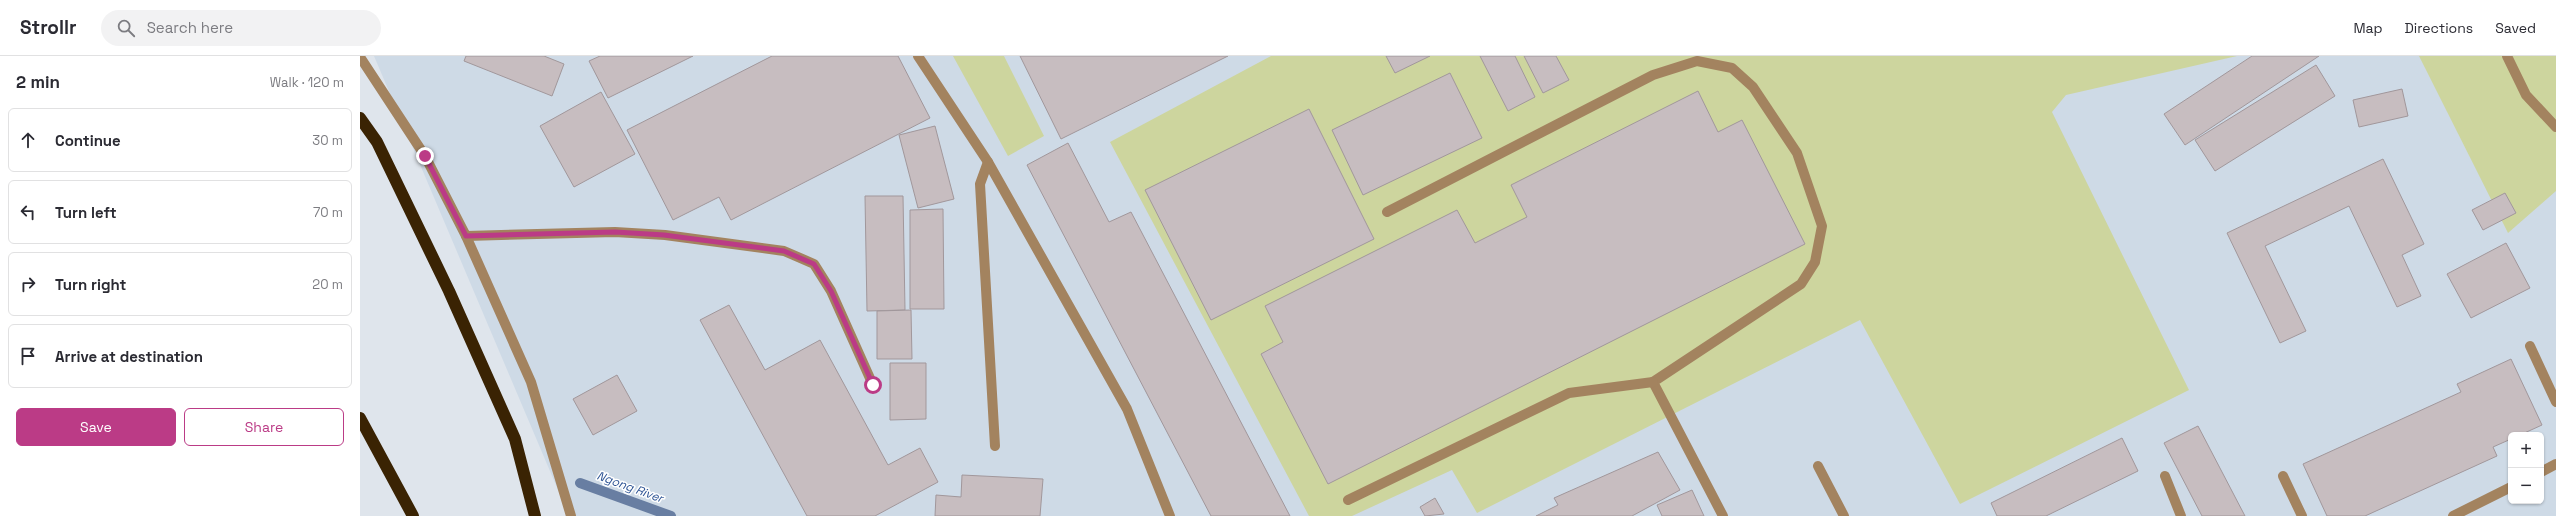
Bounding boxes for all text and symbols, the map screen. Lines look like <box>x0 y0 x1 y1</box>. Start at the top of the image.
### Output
search box <box>101 10 381 46</box>
text: Strollr <box>20 15 77 40</box>
icon: search <box>115 17 137 39</box>
text: Search here <box>147 18 233 37</box>
text: Map <box>2353 19 2383 37</box>
text: Directions <box>2405 19 2473 37</box>
text: Saved <box>2495 19 2536 37</box>
text: 2 min <box>16 71 60 93</box>
text: Walk · 120 m <box>270 74 344 91</box>
icon: ahead <box>17 129 39 151</box>
text: Continue <box>55 131 121 150</box>
text: 30 m <box>312 132 343 149</box>
route end <box>416 147 434 165</box>
icon: left <box>17 201 39 223</box>
text: Turn left <box>55 203 117 222</box>
text: 70 m <box>313 204 343 221</box>
icon: right <box>17 273 39 295</box>
text: Turn right <box>55 275 126 294</box>
text: 20 m <box>312 276 343 293</box>
icon: arrive <box>17 345 39 367</box>
text: Arrive at destination <box>55 347 203 366</box>
route start <box>864 376 882 394</box>
button: Save <box>16 408 176 446</box>
button: Share <box>184 408 344 446</box>
map controls <box>2508 432 2544 504</box>
button: + <box>2508 432 2544 468</box>
water label: Ngong River <box>595 468 667 507</box>
button: − <box>2508 468 2544 504</box>

